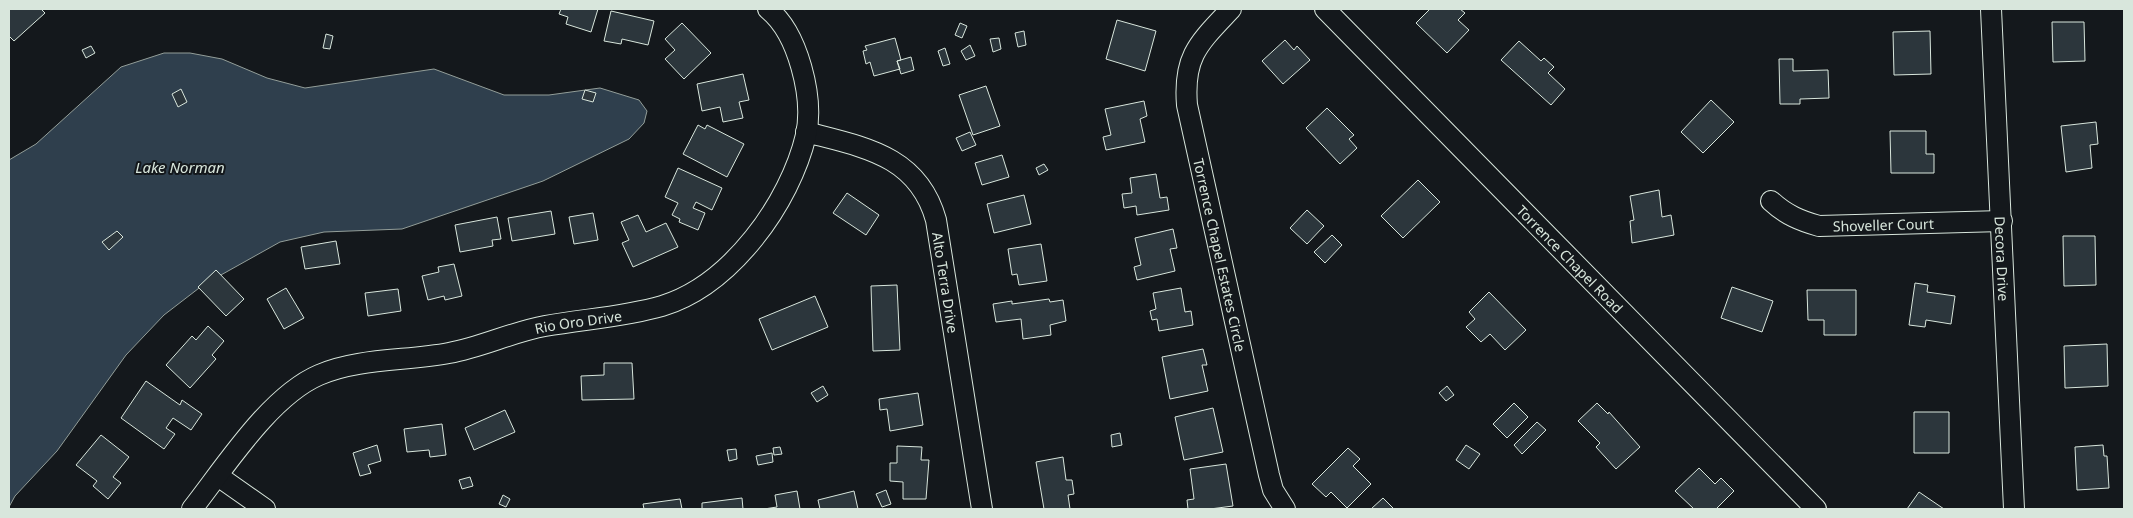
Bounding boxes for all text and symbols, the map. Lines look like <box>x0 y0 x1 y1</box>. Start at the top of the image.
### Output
street label: Torrence Chapel Estates Circle <box>1190 156 1251 353</box>
water label: Lake Norman <box>135 157 225 177</box>
street label: Torrence Chapel Road <box>1513 201 1628 317</box>
street label: Shoveller Court <box>1833 213 1934 235</box>
street label: Decora Drive <box>1991 216 2014 302</box>
street label: Alto Terra Drive <box>929 231 963 334</box>
street label: Rio Oro Drive <box>533 305 623 337</box>

